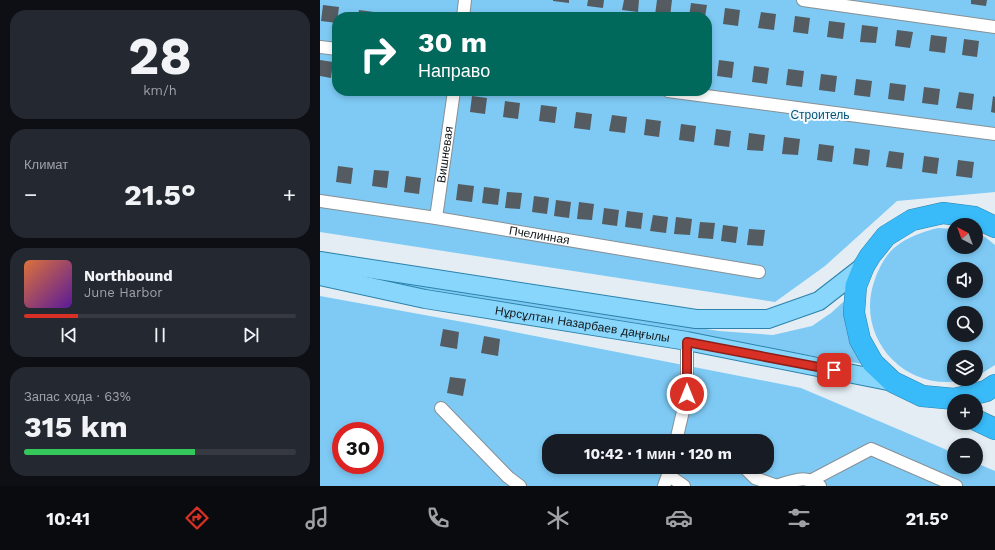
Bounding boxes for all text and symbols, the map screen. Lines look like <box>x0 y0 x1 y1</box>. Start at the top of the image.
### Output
text: 28 <box>128 26 192 87</box>
text: 30 m <box>418 26 487 59</box>
icon: right <box>352 28 404 80</box>
text: Направо <box>418 60 490 81</box>
text: km/h <box>143 83 177 98</box>
park label: Строитель <box>790 108 850 122</box>
street label: Вишневая <box>434 125 456 184</box>
text: Климат <box>24 157 68 172</box>
text: 21.5° <box>124 177 196 212</box>
text: − <box>24 182 37 207</box>
text: + <box>283 182 296 207</box>
north arrow <box>947 218 983 254</box>
map controls <box>947 218 983 474</box>
street label: Пчелинная <box>508 223 571 247</box>
button: sound <box>947 262 983 298</box>
text: Northbound <box>84 267 173 285</box>
text: June Harbor <box>84 285 163 300</box>
street label: Нұрсұлтан Назарбаев даңғылы <box>494 303 671 345</box>
button: search <box>947 306 983 342</box>
icon: previous <box>58 324 80 346</box>
icon: pause <box>149 324 171 346</box>
icon: next <box>240 324 262 346</box>
button: layers <box>947 350 983 386</box>
pin <box>817 353 851 387</box>
icon: arrive <box>823 359 845 381</box>
position arrow <box>666 373 708 415</box>
text: Запас хода · 63% <box>24 389 131 404</box>
button: + <box>947 394 983 430</box>
text: 315 km <box>24 409 128 444</box>
speed limit sign: 30 <box>332 422 384 474</box>
button: − <box>947 438 983 474</box>
text: 10:42 · 1 мин · 120 m <box>584 445 732 463</box>
icon: directions <box>183 504 211 532</box>
icon: music <box>303 504 331 532</box>
icon: phone <box>424 504 452 532</box>
icon: climate <box>544 504 572 532</box>
icon: car <box>665 504 693 532</box>
icon: filters <box>785 504 813 532</box>
text: 10:41 <box>46 508 90 529</box>
text: 21.5° <box>906 508 949 529</box>

